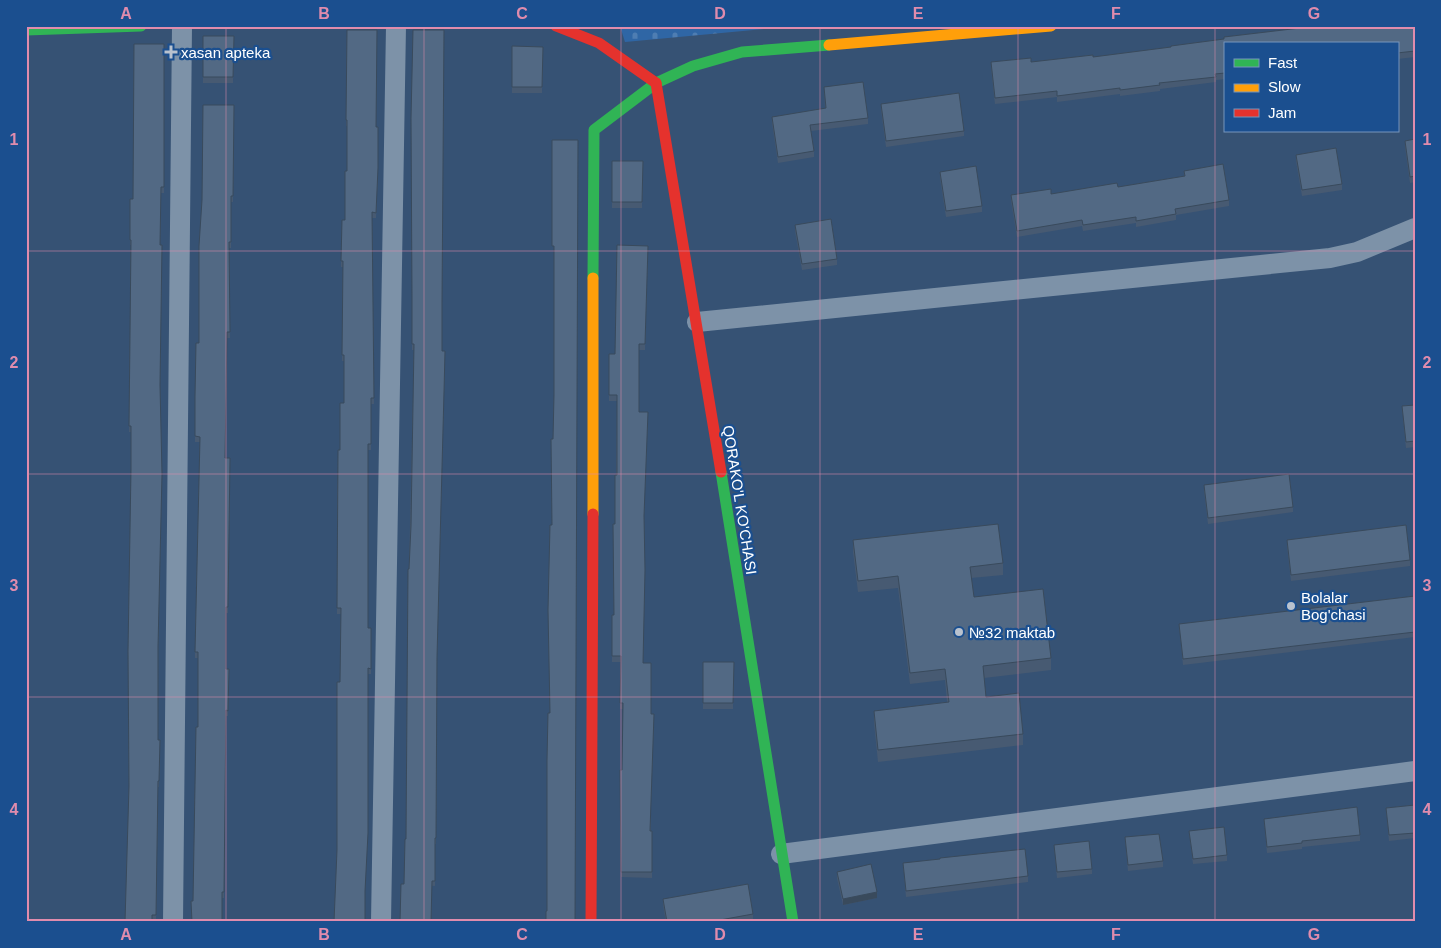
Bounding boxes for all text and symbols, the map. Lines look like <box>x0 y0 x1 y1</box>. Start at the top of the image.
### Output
text: A <box>120 5 132 22</box>
text: B <box>318 5 330 22</box>
text: C <box>516 5 528 22</box>
text: D <box>714 5 726 22</box>
text: E <box>913 5 924 22</box>
text: F <box>1111 5 1121 22</box>
text: G <box>1308 5 1320 22</box>
legend <box>1224 42 1398 132</box>
place label: xasan apteka <box>181 44 271 61</box>
marker: xasan apteka <box>165 46 177 58</box>
text: Fast <box>1268 54 1298 71</box>
text: Slow <box>1268 78 1301 95</box>
text: Jam <box>1268 104 1296 121</box>
text: 1 <box>10 131 19 148</box>
text: 1 <box>1423 131 1432 148</box>
text: 2 <box>10 354 19 371</box>
text: 2 <box>1423 354 1432 371</box>
street label: QORAKO'L KO'CHASI <box>720 424 760 576</box>
text: 3 <box>10 577 19 594</box>
text: 3 <box>1423 577 1432 594</box>
place label: Bolalar Bog'chasi <box>1301 589 1366 623</box>
marker: Bolalar Bog'chasi <box>1285 600 1297 612</box>
place label: №32 maktab <box>969 624 1055 641</box>
marker: №32 maktab <box>953 626 965 638</box>
text: 4 <box>10 801 19 818</box>
text: 4 <box>1423 801 1432 818</box>
text: A <box>120 926 132 943</box>
text: B <box>318 926 330 943</box>
text: C <box>516 926 528 943</box>
text: D <box>714 926 726 943</box>
text: E <box>913 926 924 943</box>
text: F <box>1111 926 1121 943</box>
text: G <box>1308 926 1320 943</box>

